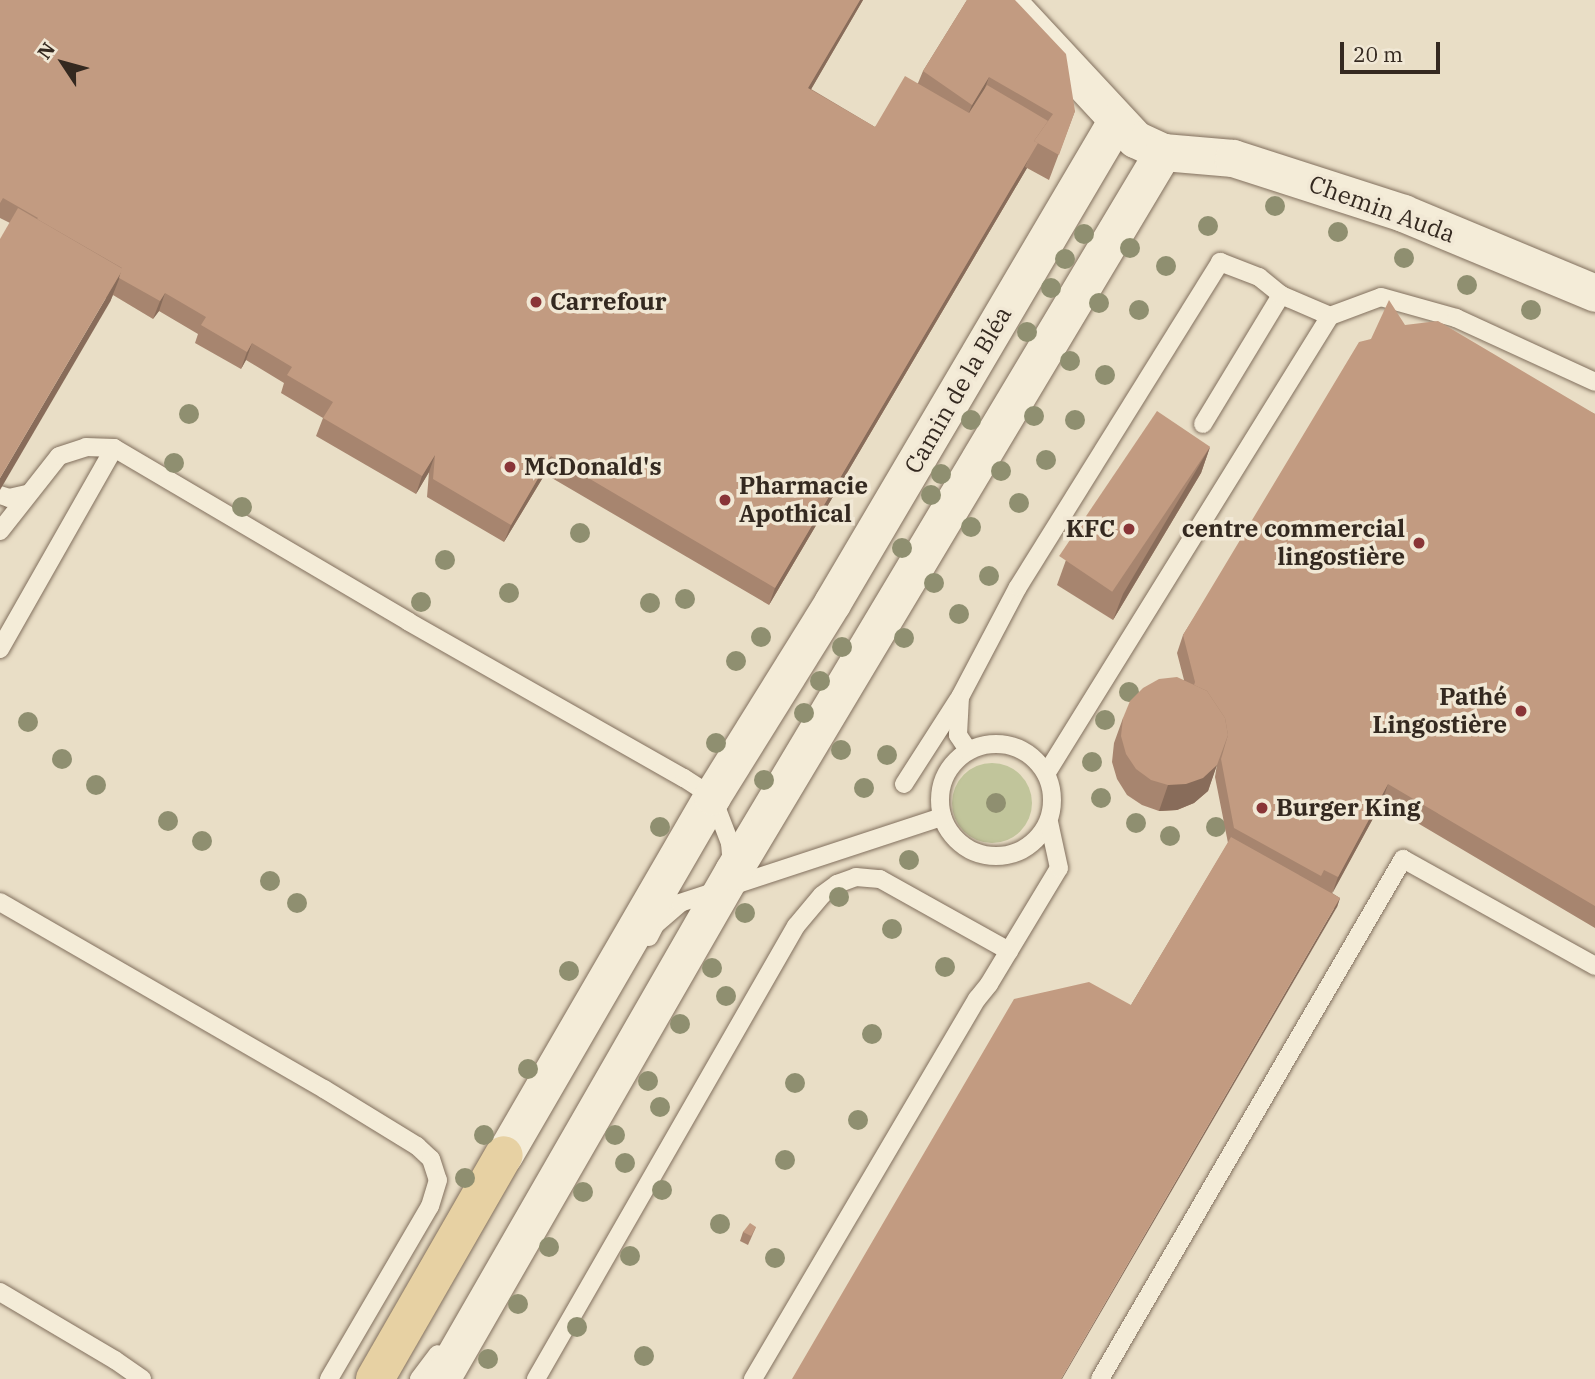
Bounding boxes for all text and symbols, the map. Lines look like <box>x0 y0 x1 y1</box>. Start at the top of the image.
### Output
north arrow <box>28 28 98 98</box>
scale bar <box>1343 28 1443 72</box>
text: N <box>32 38 60 64</box>
text: 20 m <box>1353 40 1403 68</box>
street label: Chemin Auda <box>1305 169 1459 249</box>
place label: Carrefour <box>550 288 667 316</box>
marker: Carrefour <box>528 294 544 310</box>
street label: Camin de la Bléa <box>898 301 1018 479</box>
place label: McDonald's <box>524 453 662 481</box>
marker: McDonald's <box>502 459 518 475</box>
place label: Pharmacie Apothical <box>739 472 868 528</box>
marker: Pharmacie Apothical <box>717 492 733 508</box>
place label: KFC <box>1066 515 1115 543</box>
place label: centre commercial lingostière <box>1182 515 1405 571</box>
marker: KFC <box>1121 521 1137 537</box>
marker: centre commercial lingostière <box>1411 535 1427 551</box>
place label: Pathé Lingostière <box>1373 683 1507 739</box>
marker: Pathé Lingostière <box>1513 703 1529 719</box>
place label: Burger King <box>1276 794 1421 822</box>
marker: Burger King <box>1254 800 1270 816</box>

